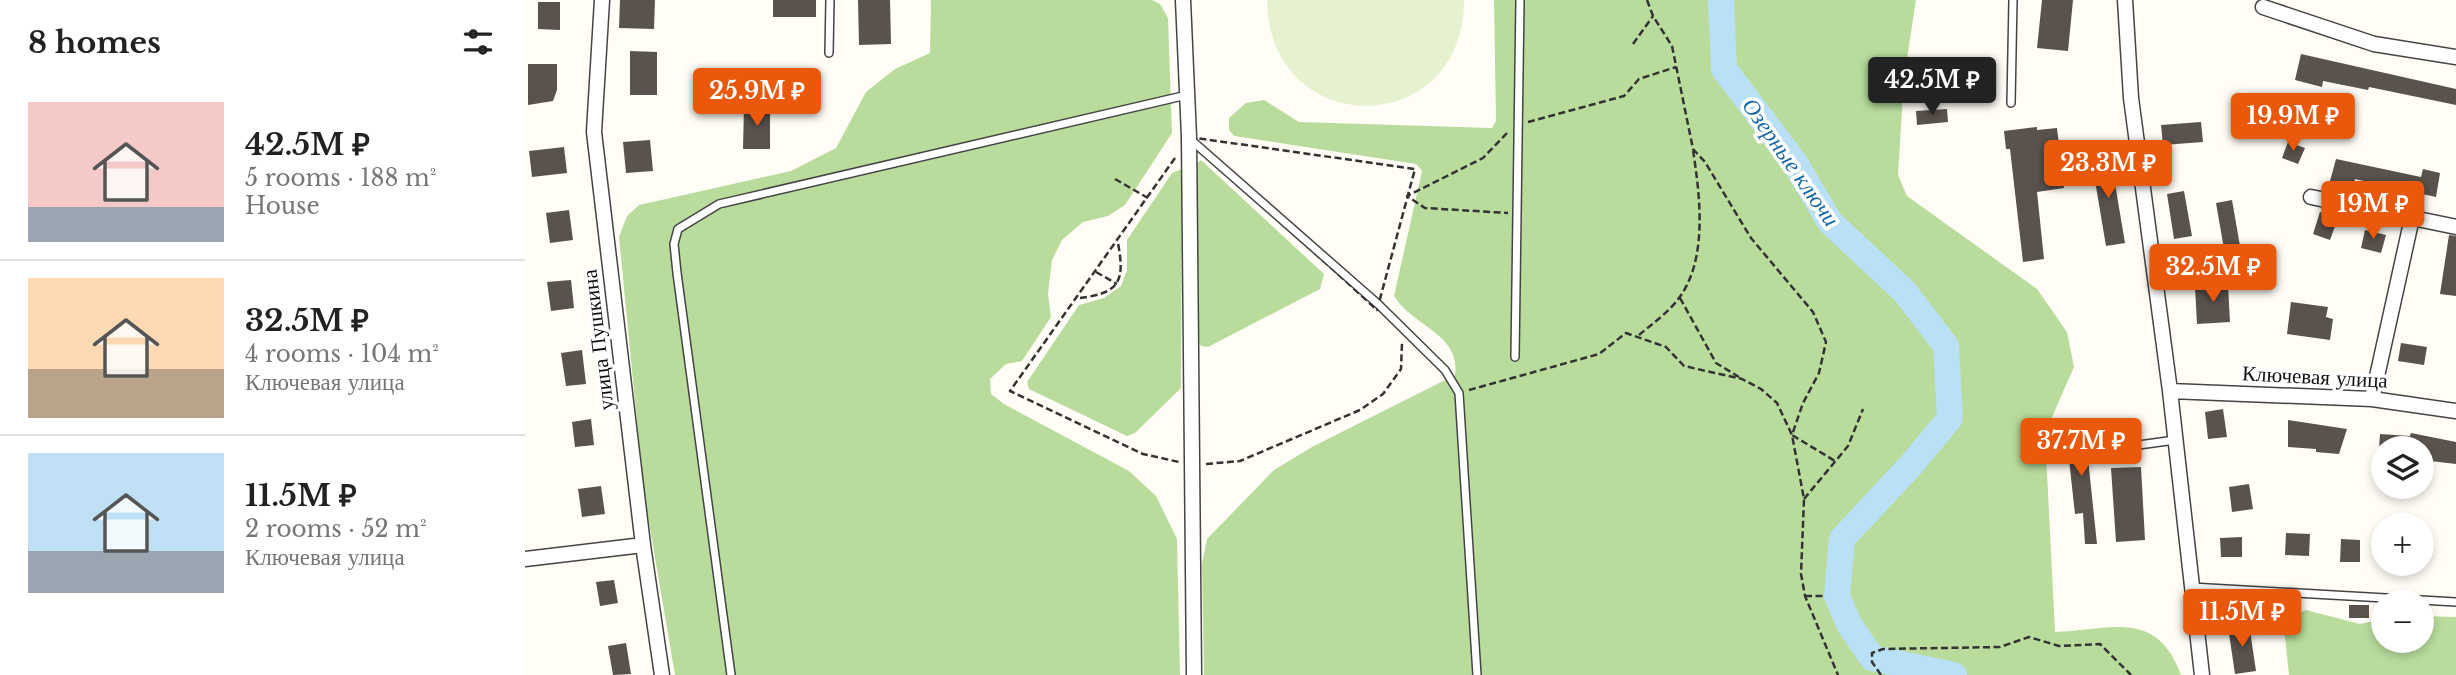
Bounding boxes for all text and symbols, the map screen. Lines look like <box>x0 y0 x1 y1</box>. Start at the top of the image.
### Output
icon: filters <box>459 23 497 61</box>
text: 8 homes <box>28 24 161 61</box>
pin: 42.5M ₽ <box>1867 58 1997 117</box>
text: 42.5M ₽ <box>1884 66 1980 94</box>
pin: 25.9M ₽ <box>692 68 822 128</box>
text: 25.9M ₽ <box>709 77 805 105</box>
water label: Озерные ключи <box>1736 92 1846 232</box>
pin: 19.9M ₽ <box>2228 94 2358 153</box>
text: 19.9M ₽ <box>2247 102 2339 130</box>
text: 42.5M ₽ <box>245 126 370 163</box>
icon: home <box>84 130 168 214</box>
pin: 23.3M ₽ <box>2043 140 2173 200</box>
text: 23.3M ₽ <box>2060 149 2156 177</box>
text: 5 rooms · 188 m² <box>245 164 436 192</box>
pin: 19M ₽ <box>2324 182 2422 241</box>
text: 19M ₽ <box>2337 190 2409 218</box>
text: House <box>245 192 320 220</box>
pin: 32.5M ₽ <box>2148 244 2278 304</box>
text: 32.5M ₽ <box>2165 253 2261 281</box>
street label: улица Пушкина <box>576 267 620 412</box>
text: 32.5M ₽ <box>245 302 369 339</box>
icon: home <box>84 306 168 390</box>
text: 4 rooms · 104 m² <box>245 340 439 368</box>
street label: Ключевая улица <box>2242 360 2389 394</box>
text: Ключевая улица <box>245 368 405 396</box>
pin: 37.7M ₽ <box>2016 419 2146 478</box>
text: 37.7M ₽ <box>2037 427 2125 455</box>
map controls <box>2371 436 2434 653</box>
button: layers <box>2371 436 2434 499</box>
text: 11.5M ₽ <box>245 477 357 514</box>
icon: home <box>84 481 168 565</box>
button: + <box>2371 513 2434 576</box>
text: 2 rooms · 52 m² <box>245 515 427 543</box>
text: Ключевая улица <box>245 543 405 571</box>
pin: 11.5M ₽ <box>2177 590 2307 649</box>
button: − <box>2371 590 2434 653</box>
text: 11.5M ₽ <box>2199 598 2285 626</box>

